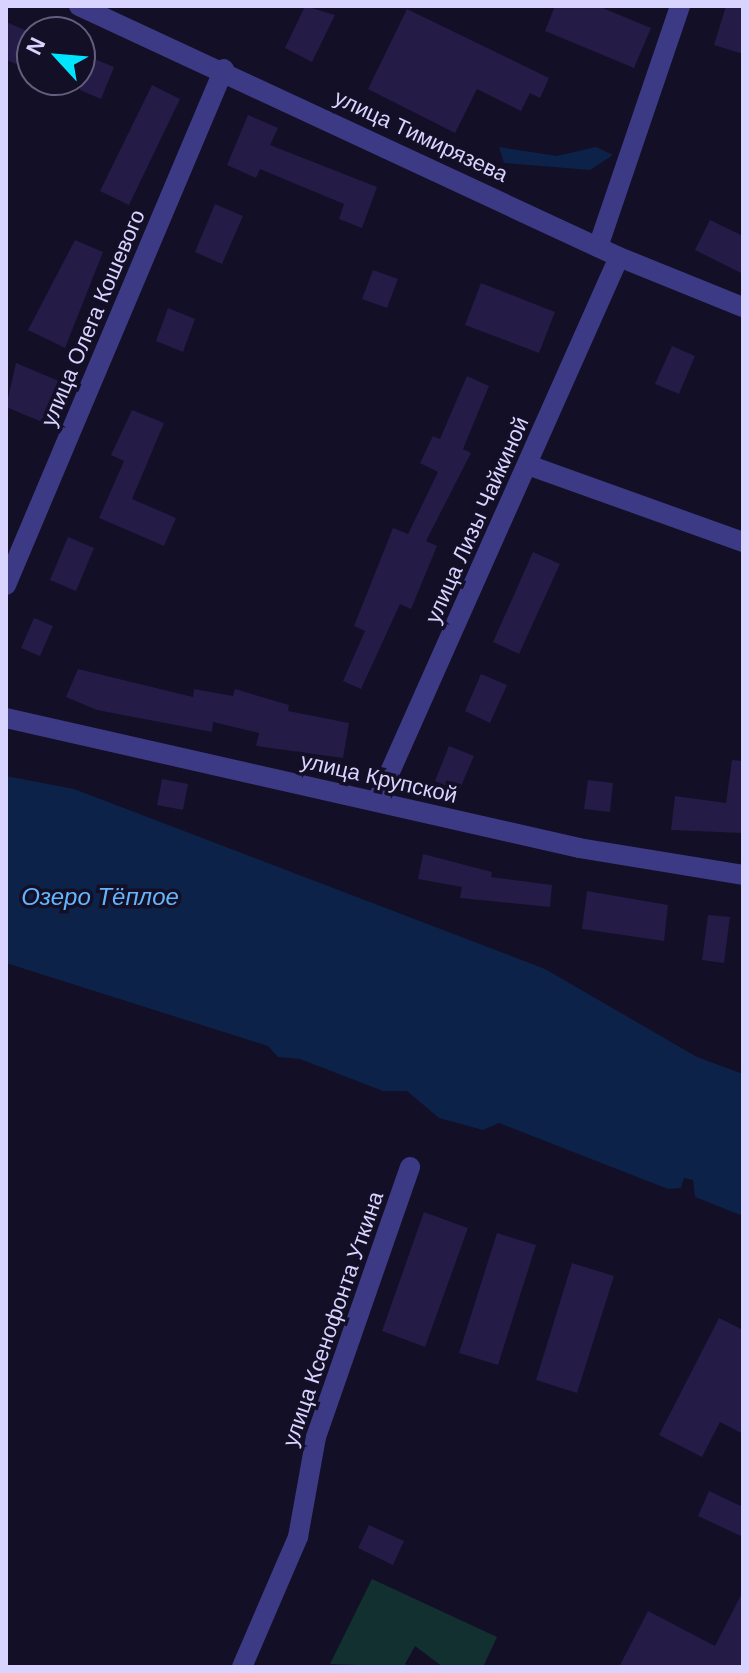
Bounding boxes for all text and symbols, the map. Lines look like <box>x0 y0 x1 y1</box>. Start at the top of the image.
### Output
north arrow <box>16 16 96 96</box>
text: N <box>21 34 50 59</box>
street label: улица Тимирязева <box>330 84 512 188</box>
street label: улица Олега Кошевого <box>35 206 151 430</box>
street label: улица Лизы Чайкиной <box>420 413 534 627</box>
street label: улица Крупской <box>298 747 460 809</box>
water label: Озеро Тёплое <box>21 883 179 911</box>
street label: улица Ксенофонта Уткина <box>277 1188 389 1450</box>

